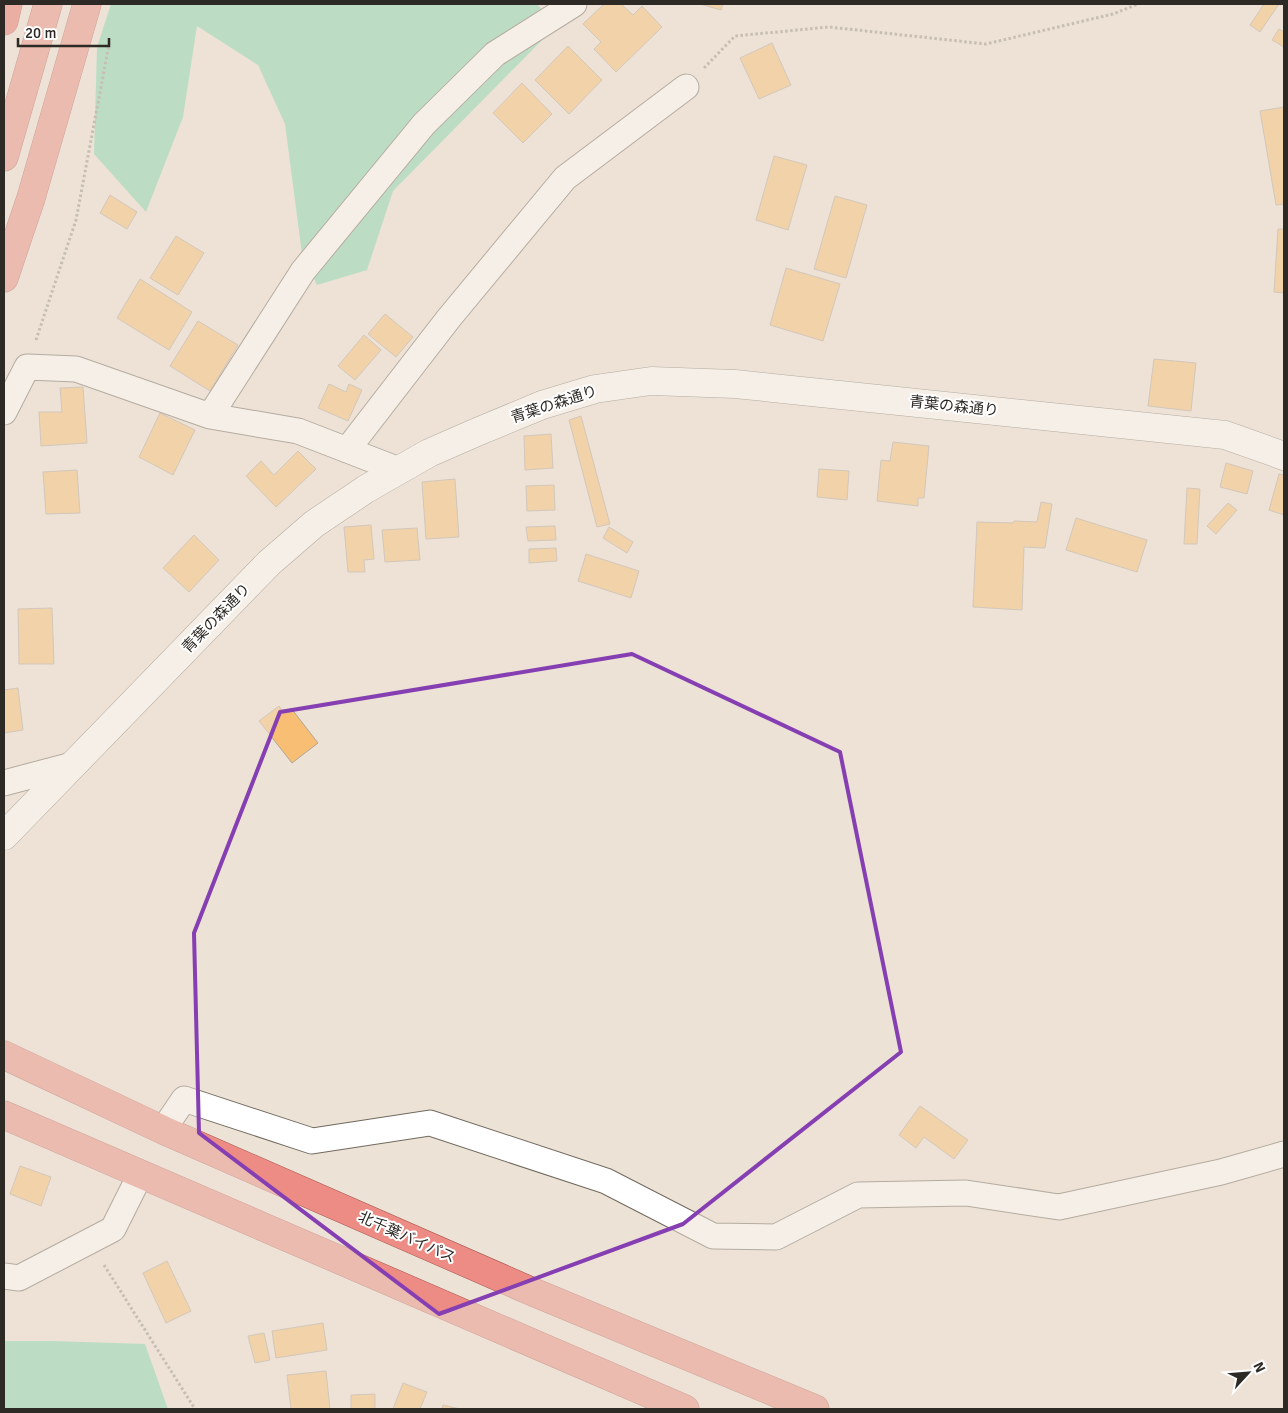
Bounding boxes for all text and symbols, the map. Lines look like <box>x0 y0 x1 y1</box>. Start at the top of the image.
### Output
scale bar <box>18 15 109 47</box>
text: 20 m <box>25 24 56 42</box>
street label: 青葉の森通り <box>508 382 600 426</box>
street label: 青葉の森通り <box>908 392 1000 420</box>
street label: 青葉の森通り <box>178 579 254 657</box>
street label: 北千葉バイパス <box>356 1207 458 1267</box>
north arrow <box>1223 1348 1273 1398</box>
text: N <box>1249 1359 1269 1376</box>

